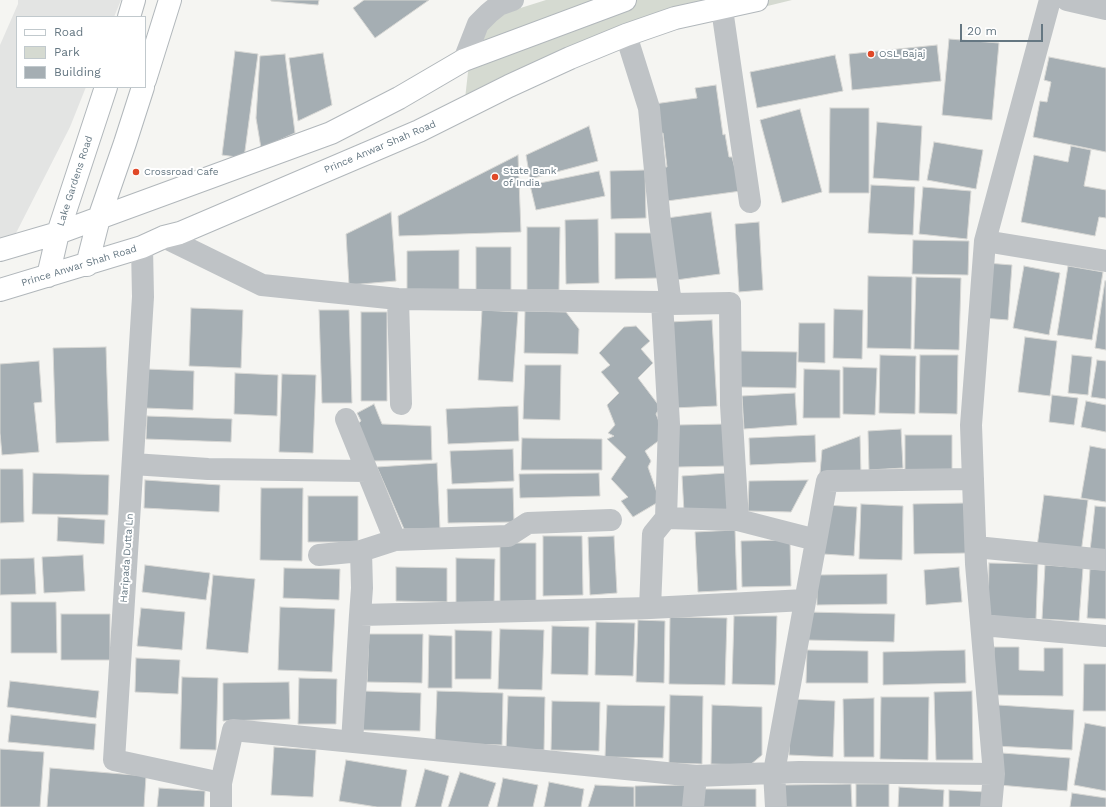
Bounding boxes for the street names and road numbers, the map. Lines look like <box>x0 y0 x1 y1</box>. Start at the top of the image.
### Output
street label: Prince Anwar Shah Road <box>322 118 438 176</box>
street label: Lake Gardens Road <box>55 134 95 228</box>
street label: Prince Anwar Shah Road <box>20 243 138 289</box>
street label: Haripada Dutta Ln <box>118 513 136 603</box>

